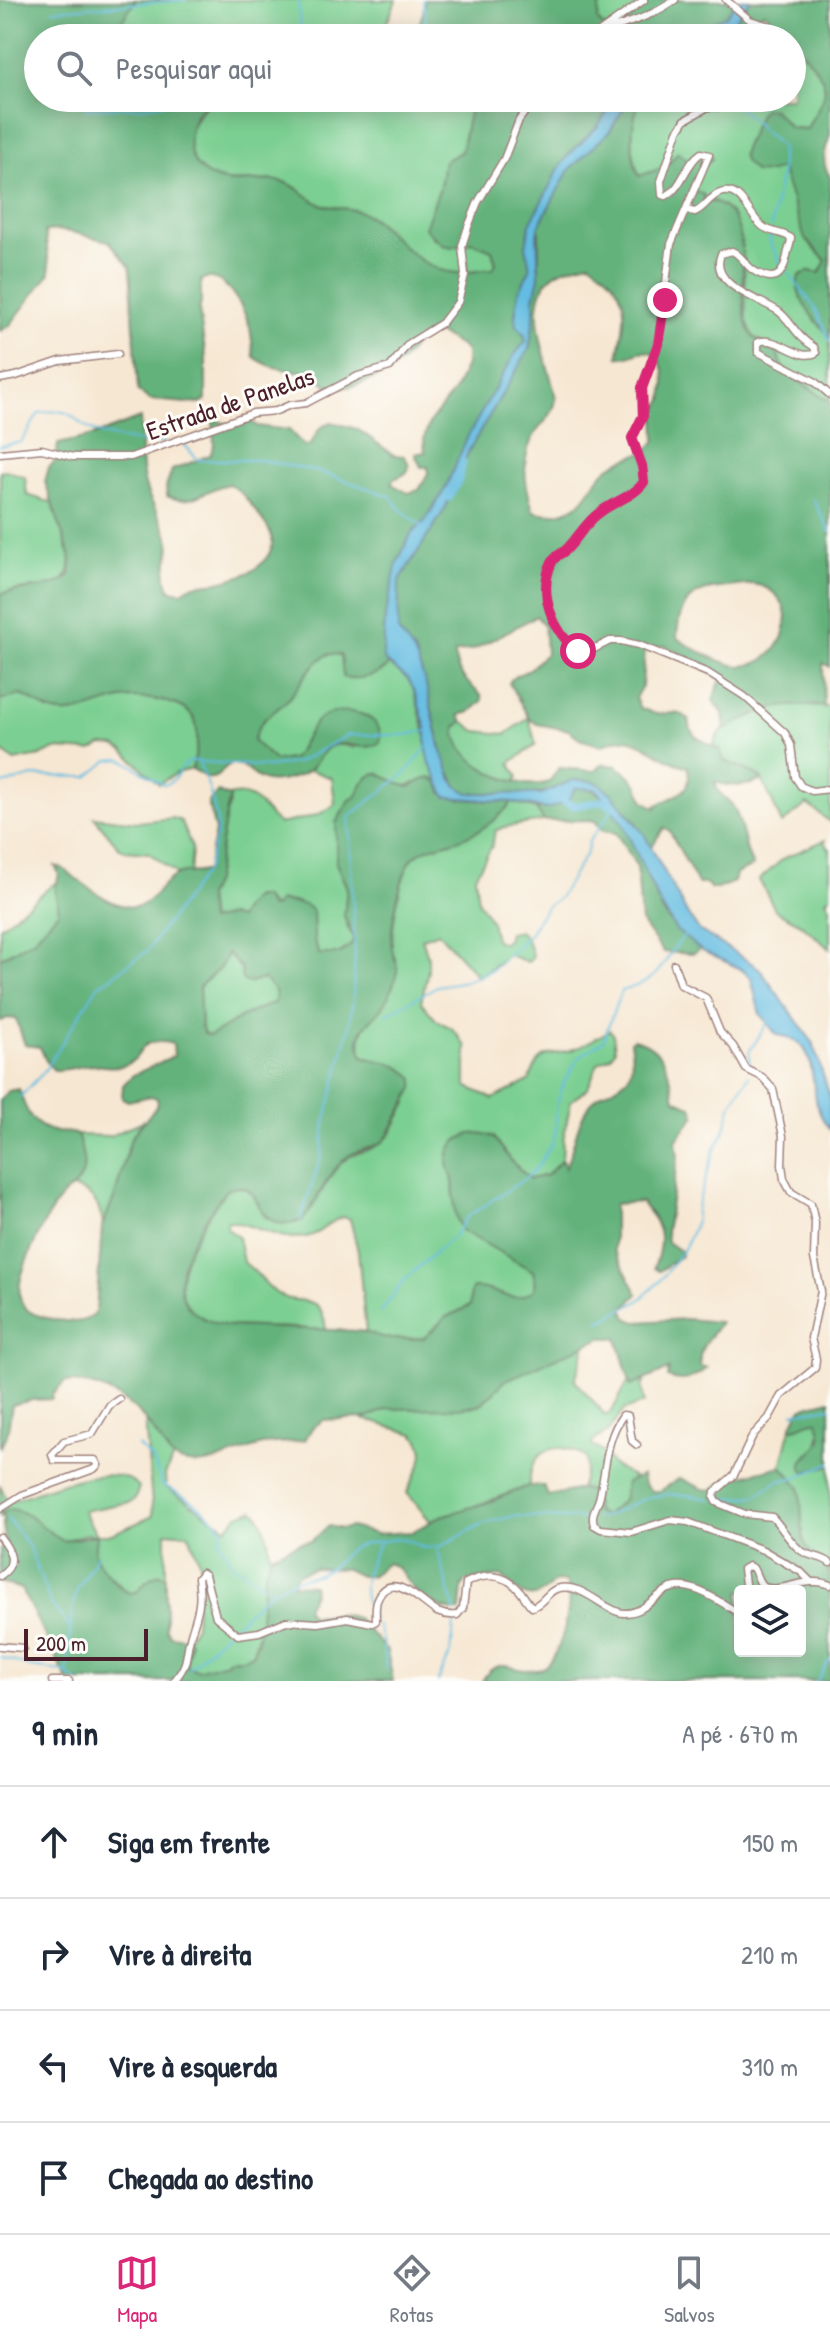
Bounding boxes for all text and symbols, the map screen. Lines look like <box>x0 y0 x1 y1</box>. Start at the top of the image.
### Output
search box <box>24 24 806 112</box>
icon: search <box>52 46 96 90</box>
text: Pesquisar aqui <box>116 48 273 88</box>
route end <box>647 282 683 318</box>
street label: Estrada de Panelas <box>141 358 319 448</box>
route start <box>560 633 596 669</box>
map controls <box>734 1585 806 1657</box>
button: layers <box>734 1585 806 1657</box>
scale bar <box>24 1625 148 1661</box>
text: 200 m <box>36 1628 86 1658</box>
text: 9 min <box>32 1710 98 1756</box>
text: A pé · 670 m <box>682 1716 798 1751</box>
icon: ahead <box>32 1820 76 1864</box>
text: Siga em frente <box>108 1822 270 1862</box>
text: 150 m <box>742 1825 798 1860</box>
icon: right <box>32 1932 76 1976</box>
text: Vire à direita <box>108 1934 251 1974</box>
text: 210 m <box>741 1937 798 1972</box>
icon: left <box>32 2044 76 2088</box>
text: Vire à esquerda <box>108 2046 277 2086</box>
text: 310 m <box>742 2049 798 2084</box>
icon: arrive <box>32 2156 76 2200</box>
text: Chegada ao destino <box>108 2158 313 2198</box>
tab: Mapa <box>115 2251 159 2329</box>
tab: Rotas <box>390 2251 434 2329</box>
tab: Salvos <box>664 2251 715 2329</box>

